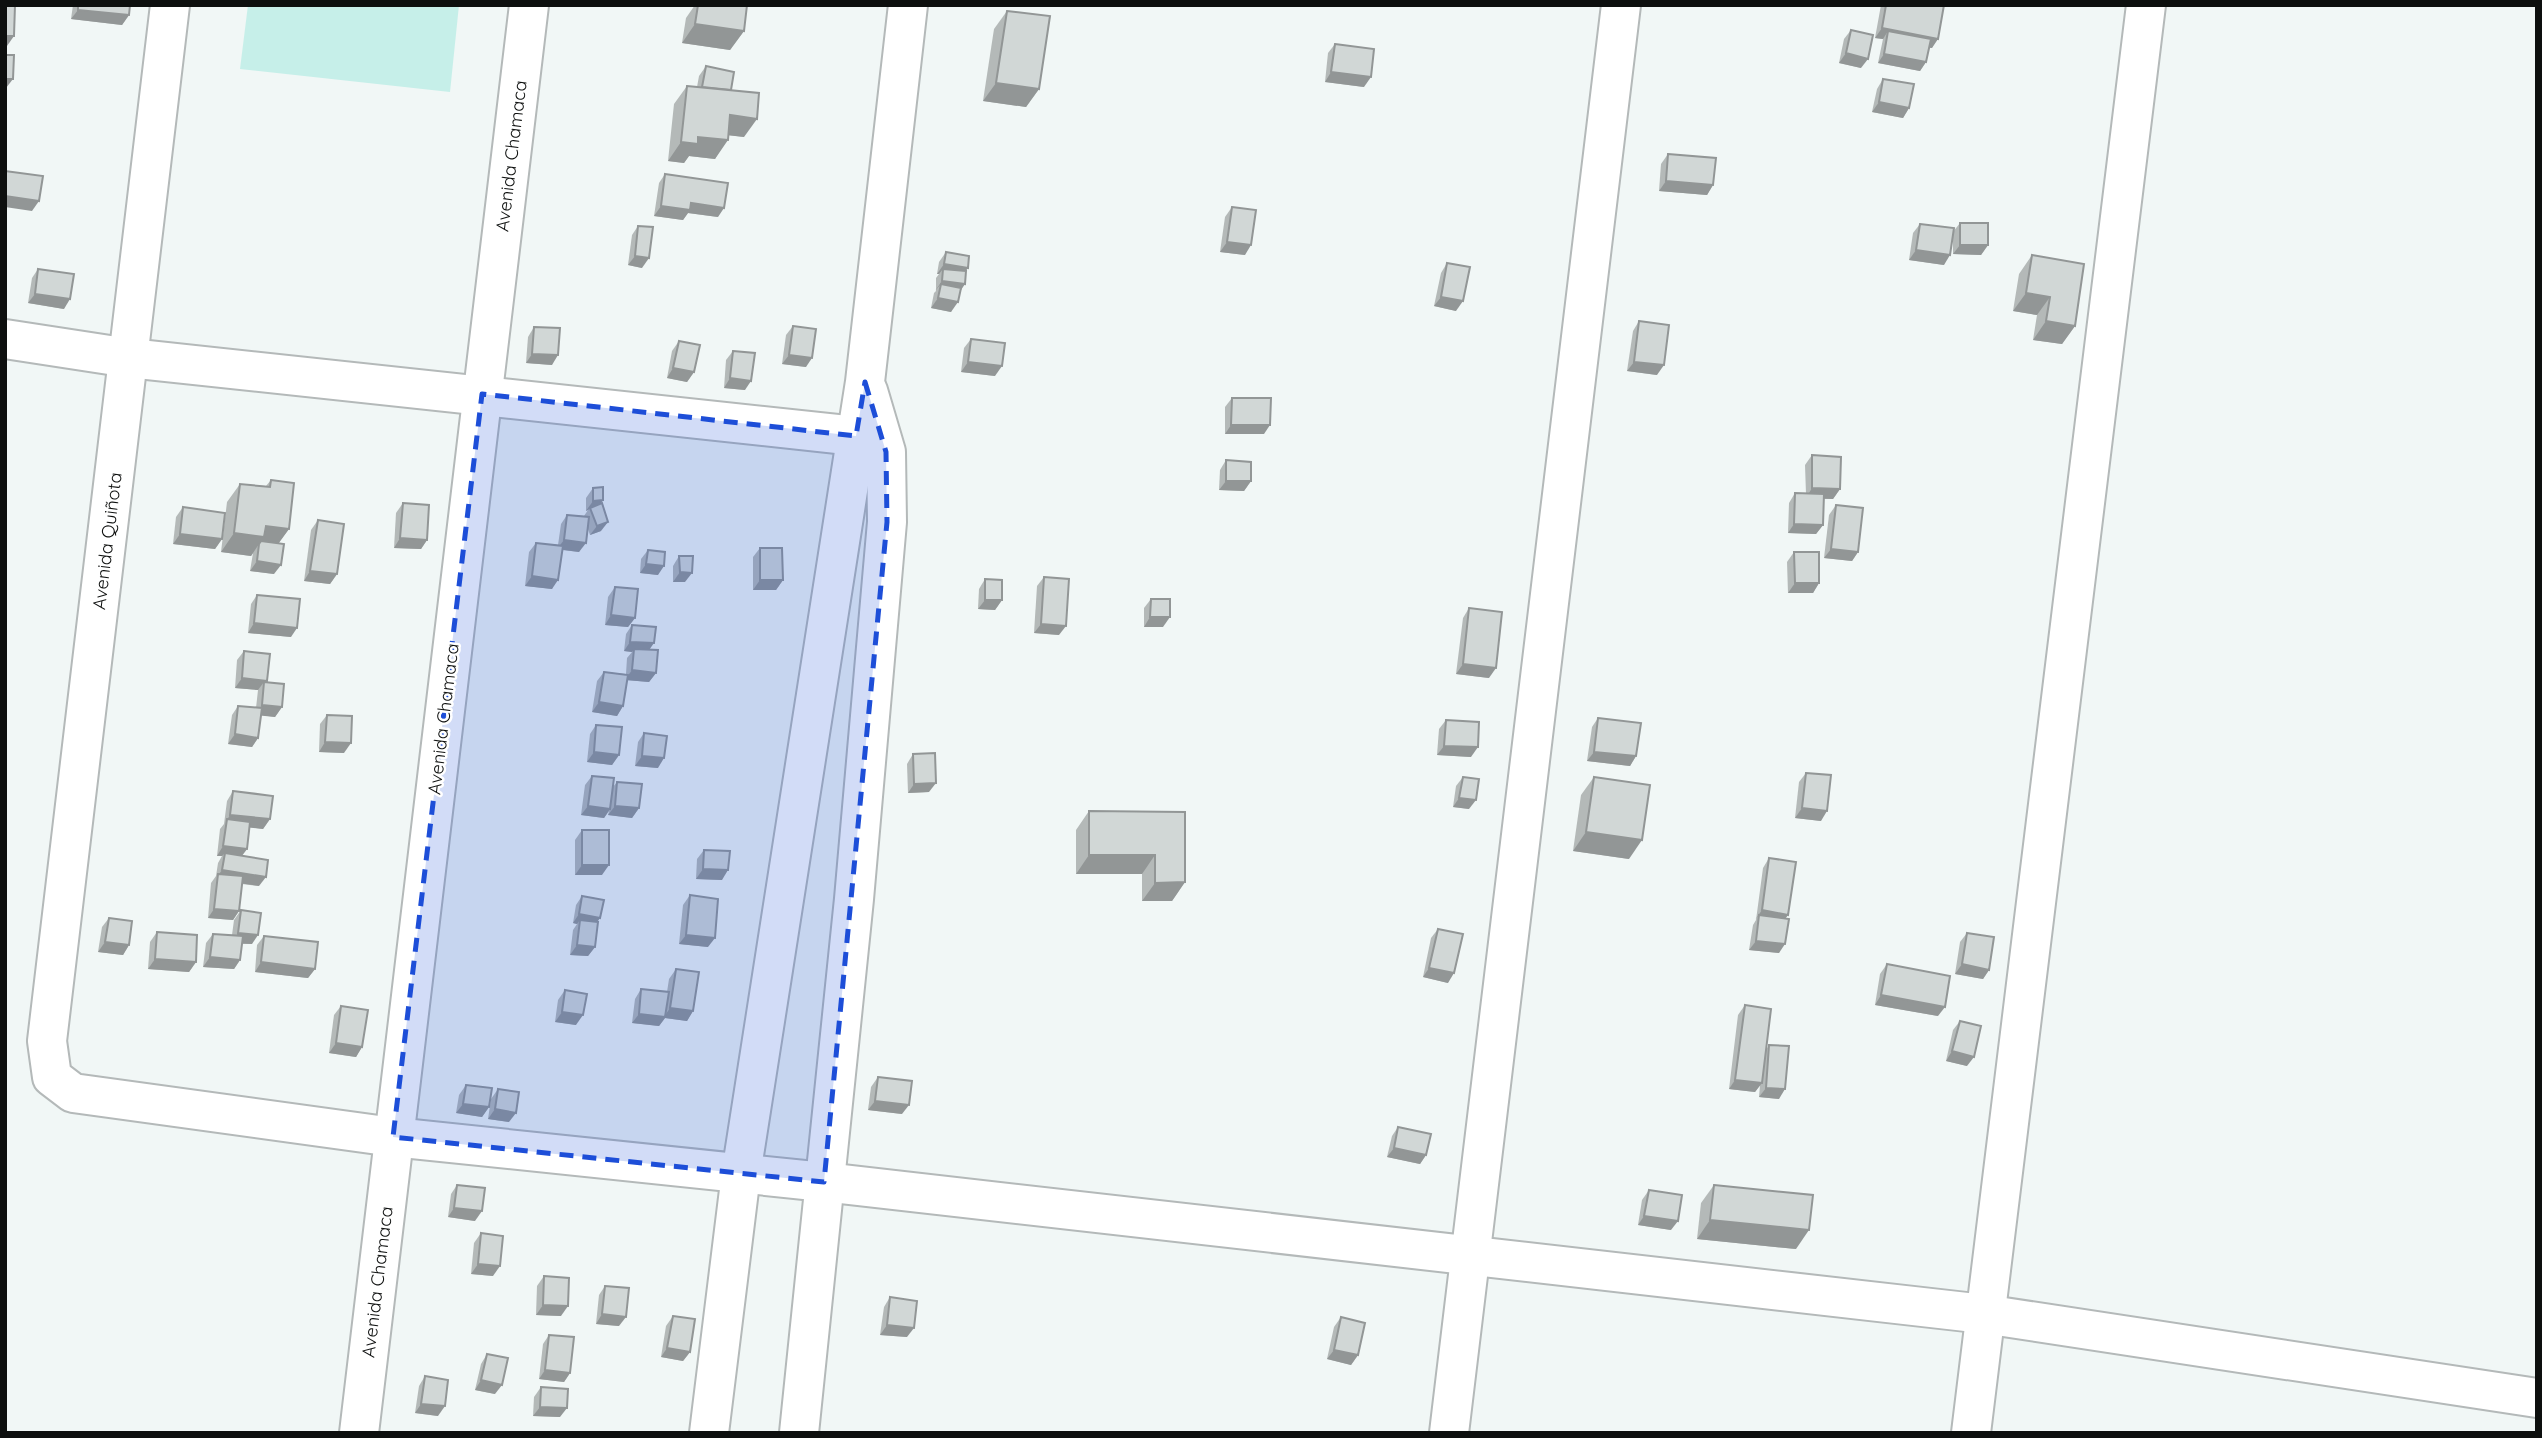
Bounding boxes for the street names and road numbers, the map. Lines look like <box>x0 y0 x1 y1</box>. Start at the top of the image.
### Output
street label: Avenida Chamaca <box>490 79 532 233</box>
street label: Avenida Quiñota <box>87 471 127 611</box>
street label: Avenida Chamaca <box>422 642 464 796</box>
street label: Avenida Chamaca <box>356 1205 398 1359</box>

